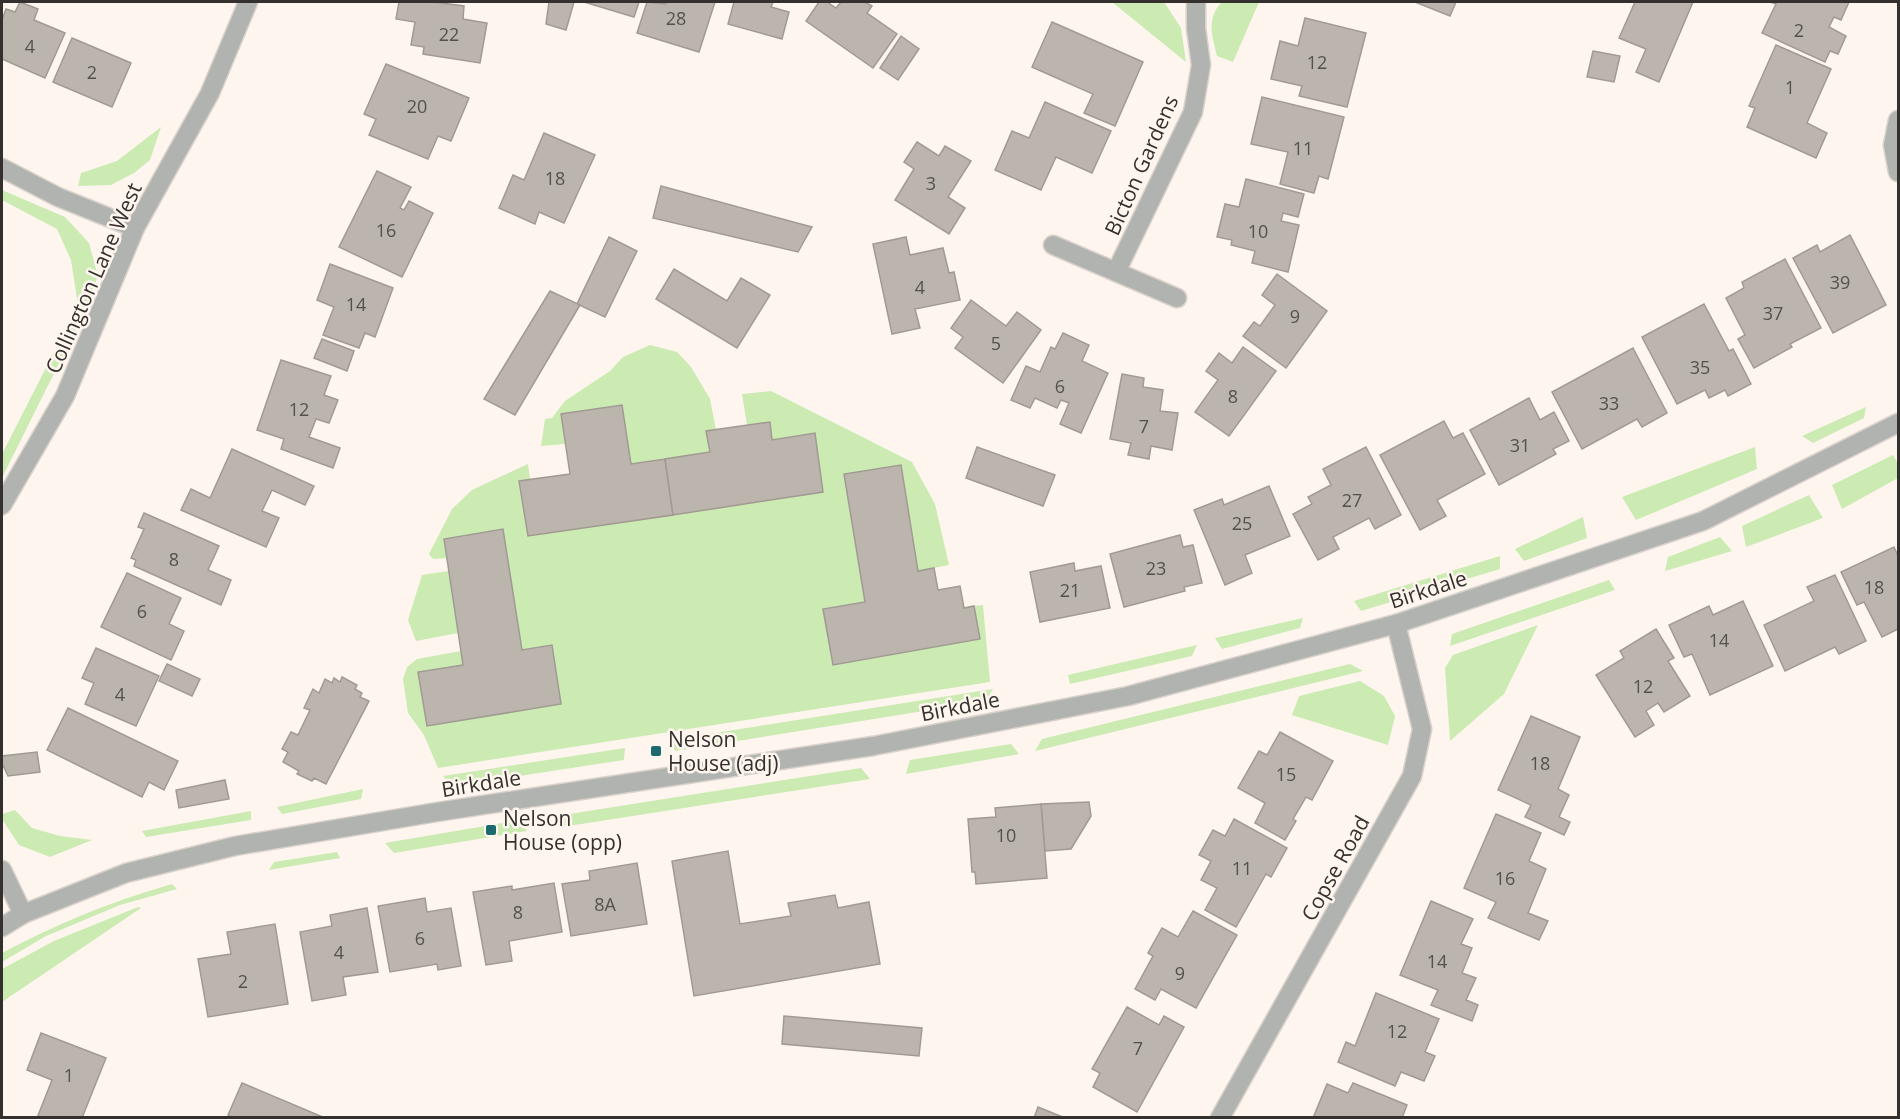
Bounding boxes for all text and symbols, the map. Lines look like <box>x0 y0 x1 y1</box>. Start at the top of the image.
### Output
house number: 28 <box>666 6 686 30</box>
house number: 2 <box>1794 18 1804 42</box>
house number: 22 <box>439 22 459 46</box>
house number: 4 <box>25 34 35 58</box>
house number: 12 <box>1307 50 1327 74</box>
house number: 2 <box>87 60 97 84</box>
house number: 1 <box>1785 75 1795 99</box>
street label: Bicton Gardens <box>1098 91 1184 239</box>
house number: 20 <box>407 94 427 118</box>
house number: 11 <box>1293 136 1313 160</box>
house number: 18 <box>545 166 565 190</box>
house number: 3 <box>926 171 936 195</box>
street label: Collington Lane West <box>38 178 148 378</box>
house number: 16 <box>376 218 396 242</box>
house number: 10 <box>1248 219 1268 243</box>
house number: 39 <box>1830 270 1850 294</box>
house number: 4 <box>915 275 925 299</box>
house number: 14 <box>346 292 366 316</box>
house number: 37 <box>1763 301 1783 325</box>
house number: 9 <box>1290 304 1300 328</box>
house number: 5 <box>991 331 1001 355</box>
house number: 35 <box>1690 355 1710 379</box>
house number: 6 <box>1055 374 1065 398</box>
house number: 8 <box>1228 384 1238 408</box>
house number: 33 <box>1599 391 1619 415</box>
house number: 12 <box>289 397 309 421</box>
house number: 7 <box>1139 414 1149 438</box>
house number: 31 <box>1510 433 1530 457</box>
house number: 27 <box>1342 488 1362 512</box>
house number: 25 <box>1232 511 1252 535</box>
house number: 8 <box>169 547 179 571</box>
house number: 23 <box>1146 556 1166 580</box>
street label: Birkdale <box>1386 563 1470 615</box>
house number: 18 <box>1864 575 1884 599</box>
house number: 21 <box>1060 578 1080 602</box>
house number: 6 <box>137 599 147 623</box>
house number: 14 <box>1709 628 1729 652</box>
house number: 12 <box>1633 674 1653 698</box>
house number: 4 <box>115 682 125 706</box>
street label: Birkdale <box>918 685 1002 727</box>
place label: Nelson House (adj) <box>668 725 778 777</box>
marker: Nelson House (adj) <box>649 744 663 758</box>
house number: 18 <box>1530 751 1550 775</box>
house number: 15 <box>1276 762 1296 786</box>
street label: Birkdale <box>439 763 523 803</box>
place label: Nelson House (opp) <box>503 804 622 856</box>
street label: Copse Road <box>1295 810 1375 926</box>
marker: Nelson House (opp) <box>484 823 498 837</box>
house number: 10 <box>996 823 1016 847</box>
house number: 11 <box>1232 856 1252 880</box>
house number: 16 <box>1495 866 1515 890</box>
house number: 8A <box>594 892 616 916</box>
house number: 8 <box>513 900 523 924</box>
house number: 6 <box>415 926 425 950</box>
house number: 4 <box>334 940 344 964</box>
house number: 14 <box>1427 949 1447 973</box>
house number: 9 <box>1175 961 1185 985</box>
house number: 2 <box>238 969 248 993</box>
house number: 12 <box>1387 1019 1407 1043</box>
house number: 7 <box>1133 1036 1143 1060</box>
house number: 1 <box>64 1063 74 1087</box>

